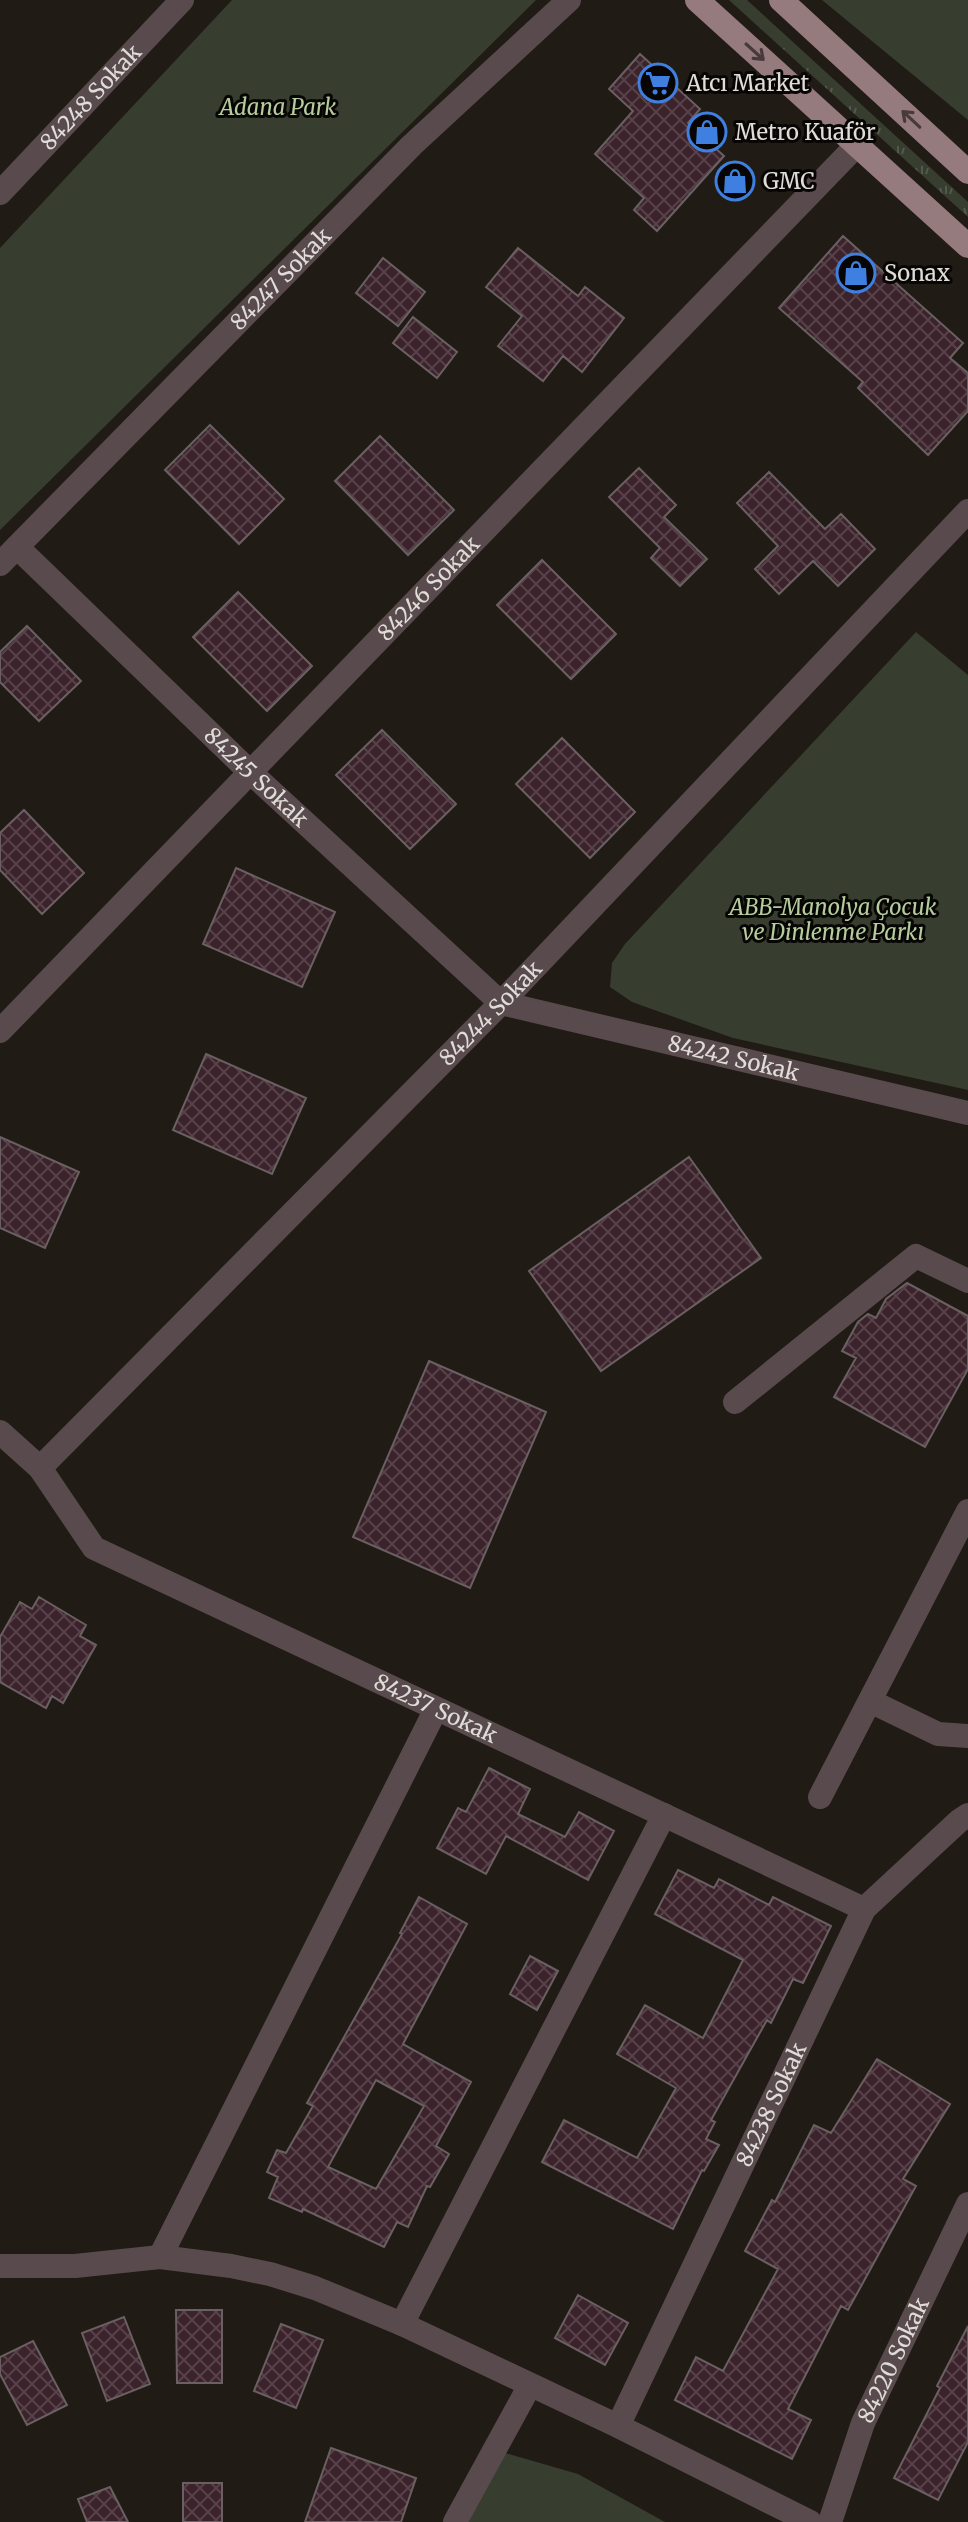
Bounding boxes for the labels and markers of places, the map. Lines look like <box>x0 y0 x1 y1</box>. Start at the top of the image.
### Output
supermarket icon: Atcı Market <box>637 62 679 104</box>
place label: Atcı Market <box>685 69 810 97</box>
shop icon: Metro Kuaför <box>686 111 728 153</box>
place label: Metro Kuaför <box>735 118 876 146</box>
shop icon: GMC <box>714 160 756 202</box>
place label: GMC <box>763 167 815 195</box>
shop icon: Sonax <box>835 252 877 294</box>
place label: Sonax <box>884 259 950 287</box>

